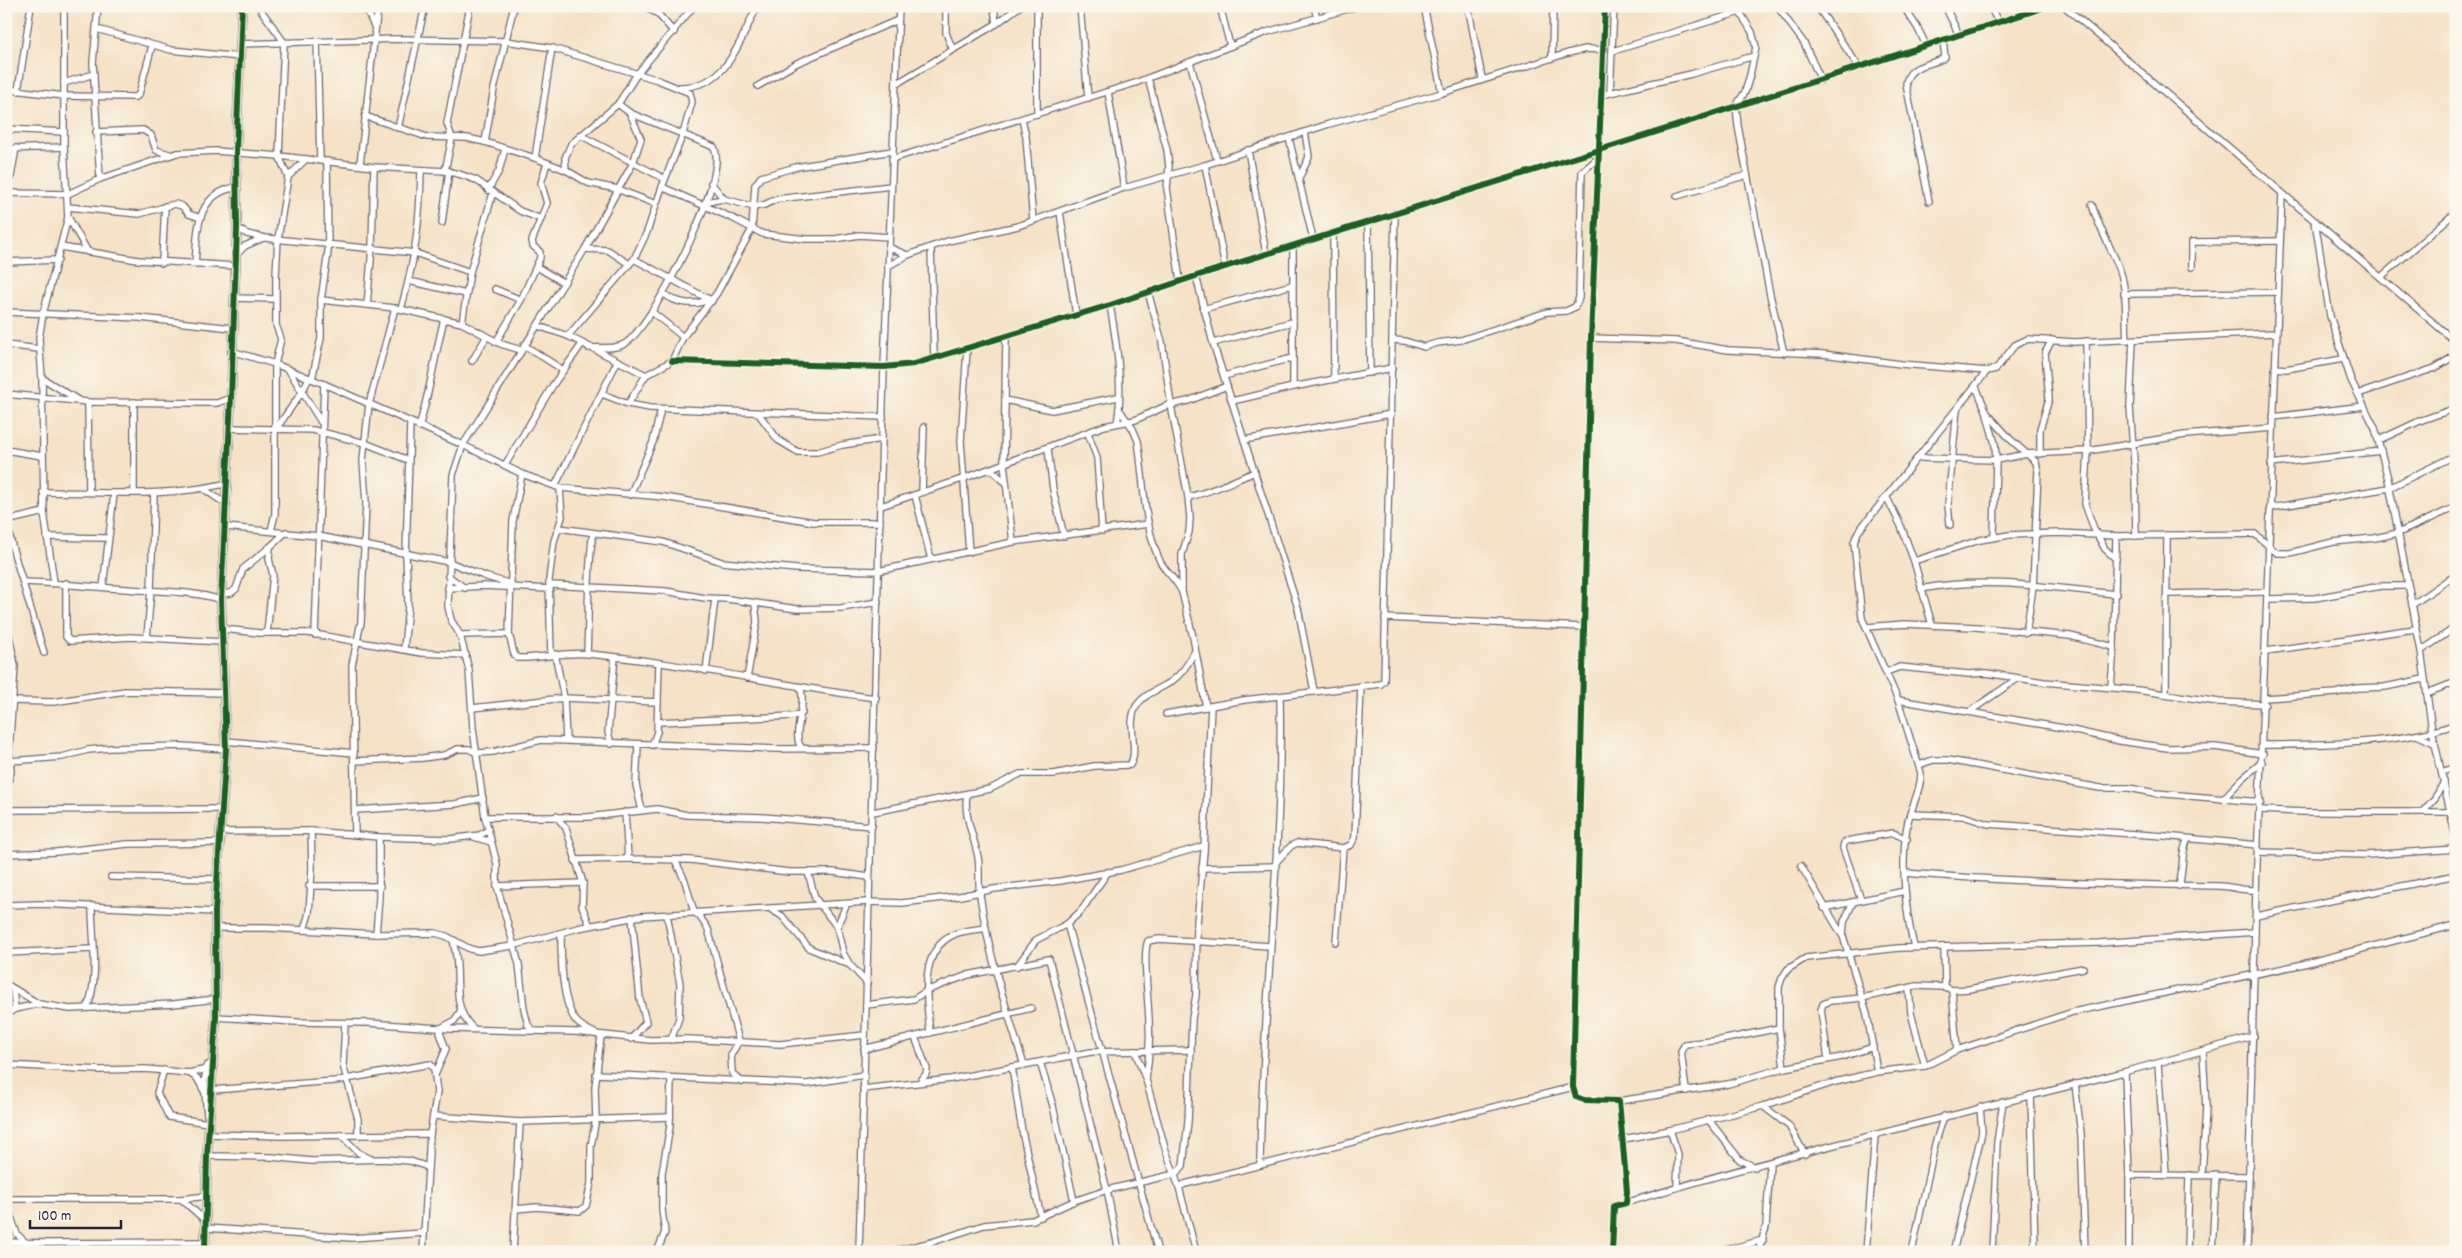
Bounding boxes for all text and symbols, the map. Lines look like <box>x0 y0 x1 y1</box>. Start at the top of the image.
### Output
scale bar <box>30 1198 121 1230</box>
text: 100 m <box>38 1206 71 1228</box>

